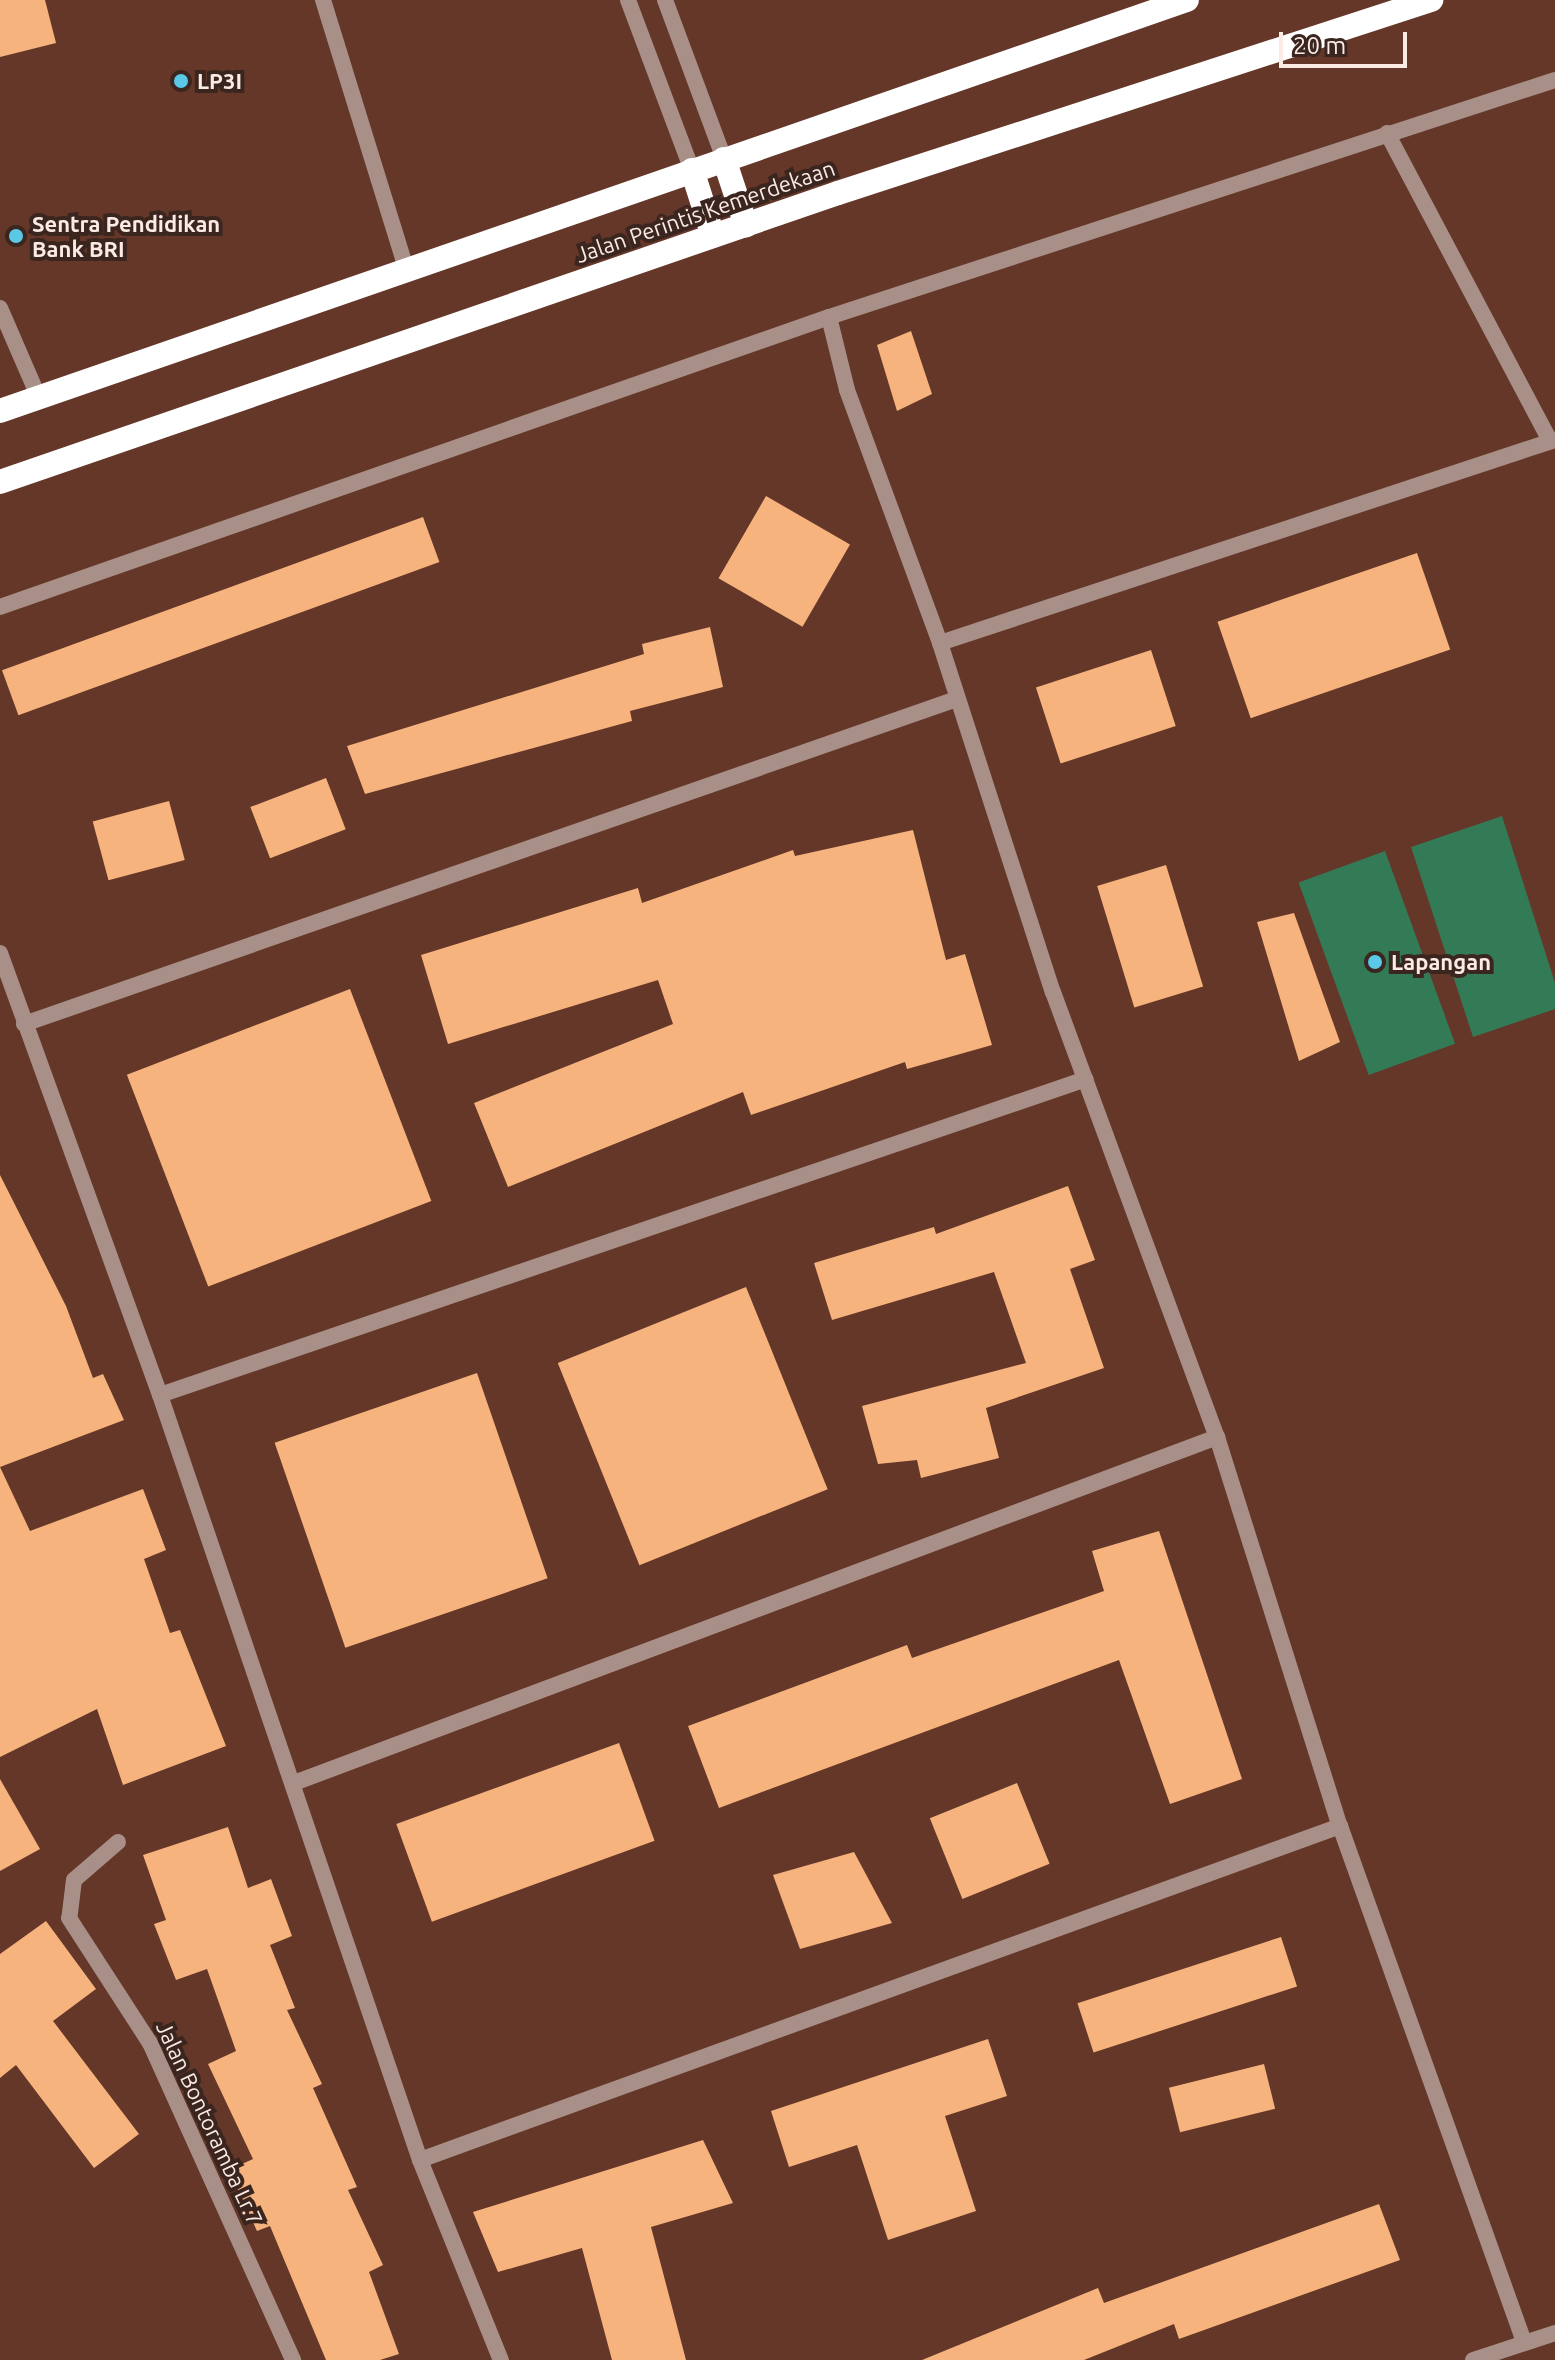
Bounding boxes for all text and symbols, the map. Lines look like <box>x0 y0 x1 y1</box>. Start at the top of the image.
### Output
scale bar <box>1283 16 1411 66</box>
text: 20 m <box>1293 32 1346 59</box>
place label: LP3I <box>197 68 242 94</box>
marker: LP3I <box>172 72 190 90</box>
street label: Jalan Perintis Kemerdekaan <box>572 154 838 268</box>
place label: Sentra Pendidikan Bank BRI <box>32 210 220 262</box>
marker: Sentra Pendidikan Bank BRI <box>7 227 25 245</box>
place label: Lapangan <box>1391 949 1491 975</box>
marker: Lapangan <box>1366 953 1384 971</box>
street label: Jalan Bontoramba Lr.7 <box>151 2017 269 2229</box>

